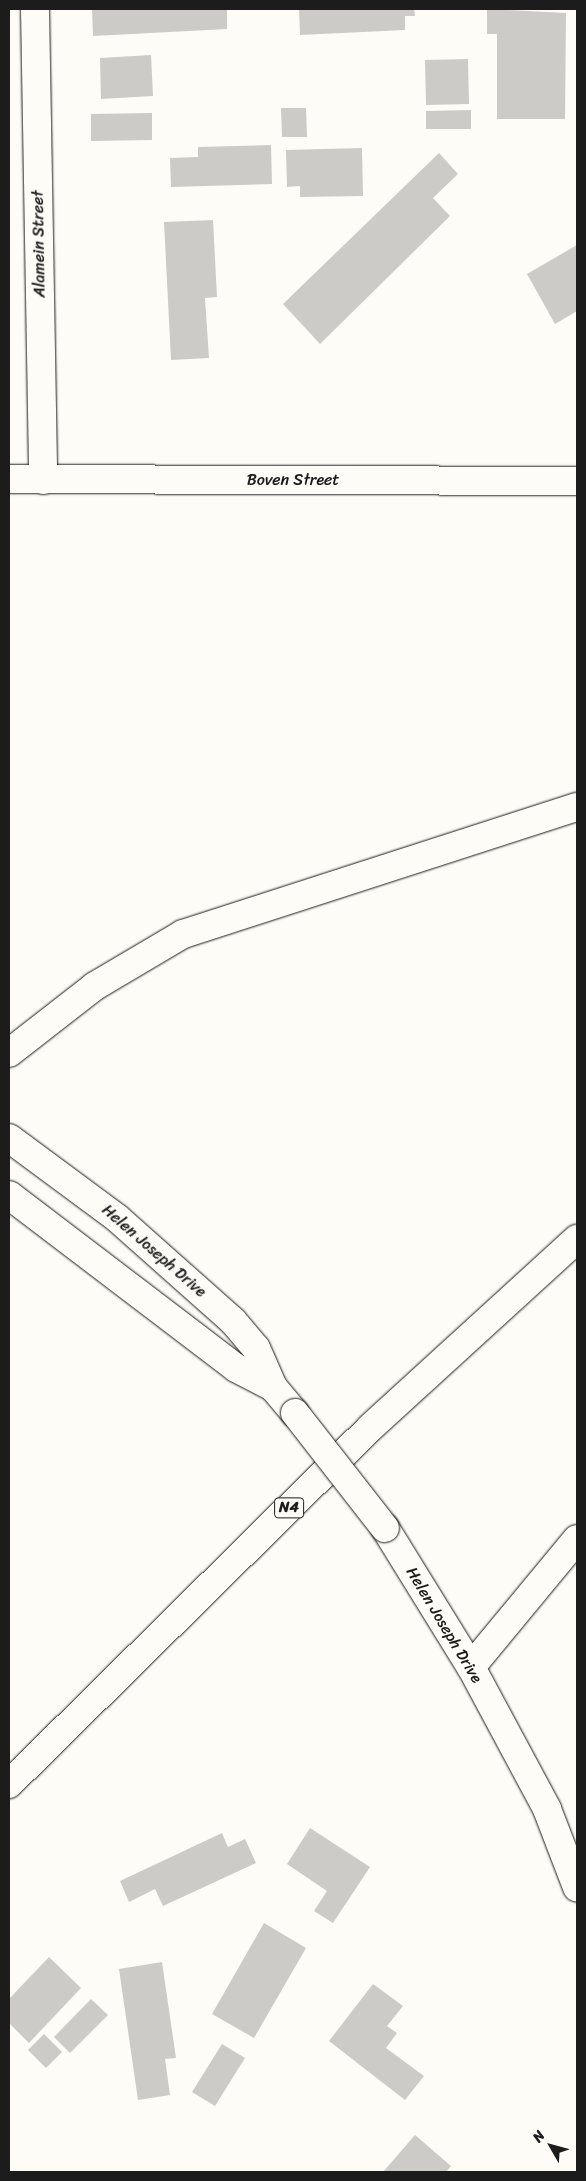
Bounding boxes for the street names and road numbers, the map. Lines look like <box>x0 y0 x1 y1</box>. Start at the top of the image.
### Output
street label: Alamein Street <box>28 190 50 298</box>
street label: Boven Street <box>246 470 340 490</box>
street label: Helen Joseph Drive <box>97 1200 211 1302</box>
road number: N4 <box>274 1496 304 1520</box>
street label: Helen Joseph Drive <box>401 1563 487 1687</box>

